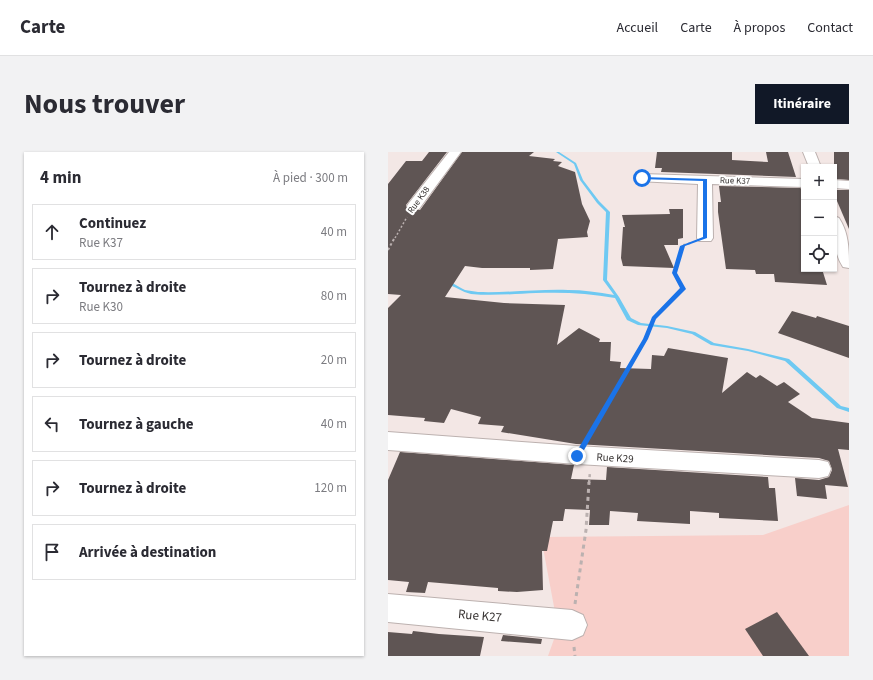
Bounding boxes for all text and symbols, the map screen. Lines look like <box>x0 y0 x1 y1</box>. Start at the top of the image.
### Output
text: Carte <box>20 14 65 41</box>
text: Accueil <box>617 18 658 38</box>
text: Carte <box>680 18 712 38</box>
text: À propos <box>734 18 785 38</box>
text: Contact <box>807 18 853 38</box>
text: Nous trouver <box>24 84 185 124</box>
button: Itinéraire <box>755 84 849 124</box>
map controls <box>801 164 837 272</box>
button: + <box>801 164 837 200</box>
text: 4 min <box>40 166 81 190</box>
text: À pied · 300 m <box>273 169 348 187</box>
route start <box>633 169 651 187</box>
street label: Rue K37 <box>720 174 751 188</box>
street label: Rue K38 <box>405 183 434 216</box>
button: − <box>801 200 837 236</box>
text: Continuez <box>79 213 146 234</box>
icon: ahead <box>41 221 63 243</box>
text: 40 m <box>321 223 347 241</box>
text: Rue K37 <box>79 234 123 252</box>
button: locate <box>801 236 837 272</box>
text: Tournez à droite <box>79 277 186 298</box>
icon: right <box>41 285 63 307</box>
text: 80 m <box>321 287 347 305</box>
text: Rue K30 <box>79 298 123 316</box>
icon: right <box>41 349 63 371</box>
text: Tournez à droite <box>79 350 186 371</box>
text: 20 m <box>321 351 347 369</box>
icon: left <box>41 413 63 435</box>
text: Tournez à gauche <box>79 414 194 435</box>
text: 40 m <box>321 415 347 433</box>
route end <box>568 447 586 465</box>
street label: Rue K29 <box>596 450 634 466</box>
icon: right <box>41 477 63 499</box>
text: Tournez à droite <box>79 478 186 499</box>
text: 120 m <box>314 479 347 497</box>
icon: arrive <box>41 541 63 563</box>
text: Arrivée à destination <box>79 542 216 563</box>
street label: Rue K27 <box>457 605 503 627</box>

